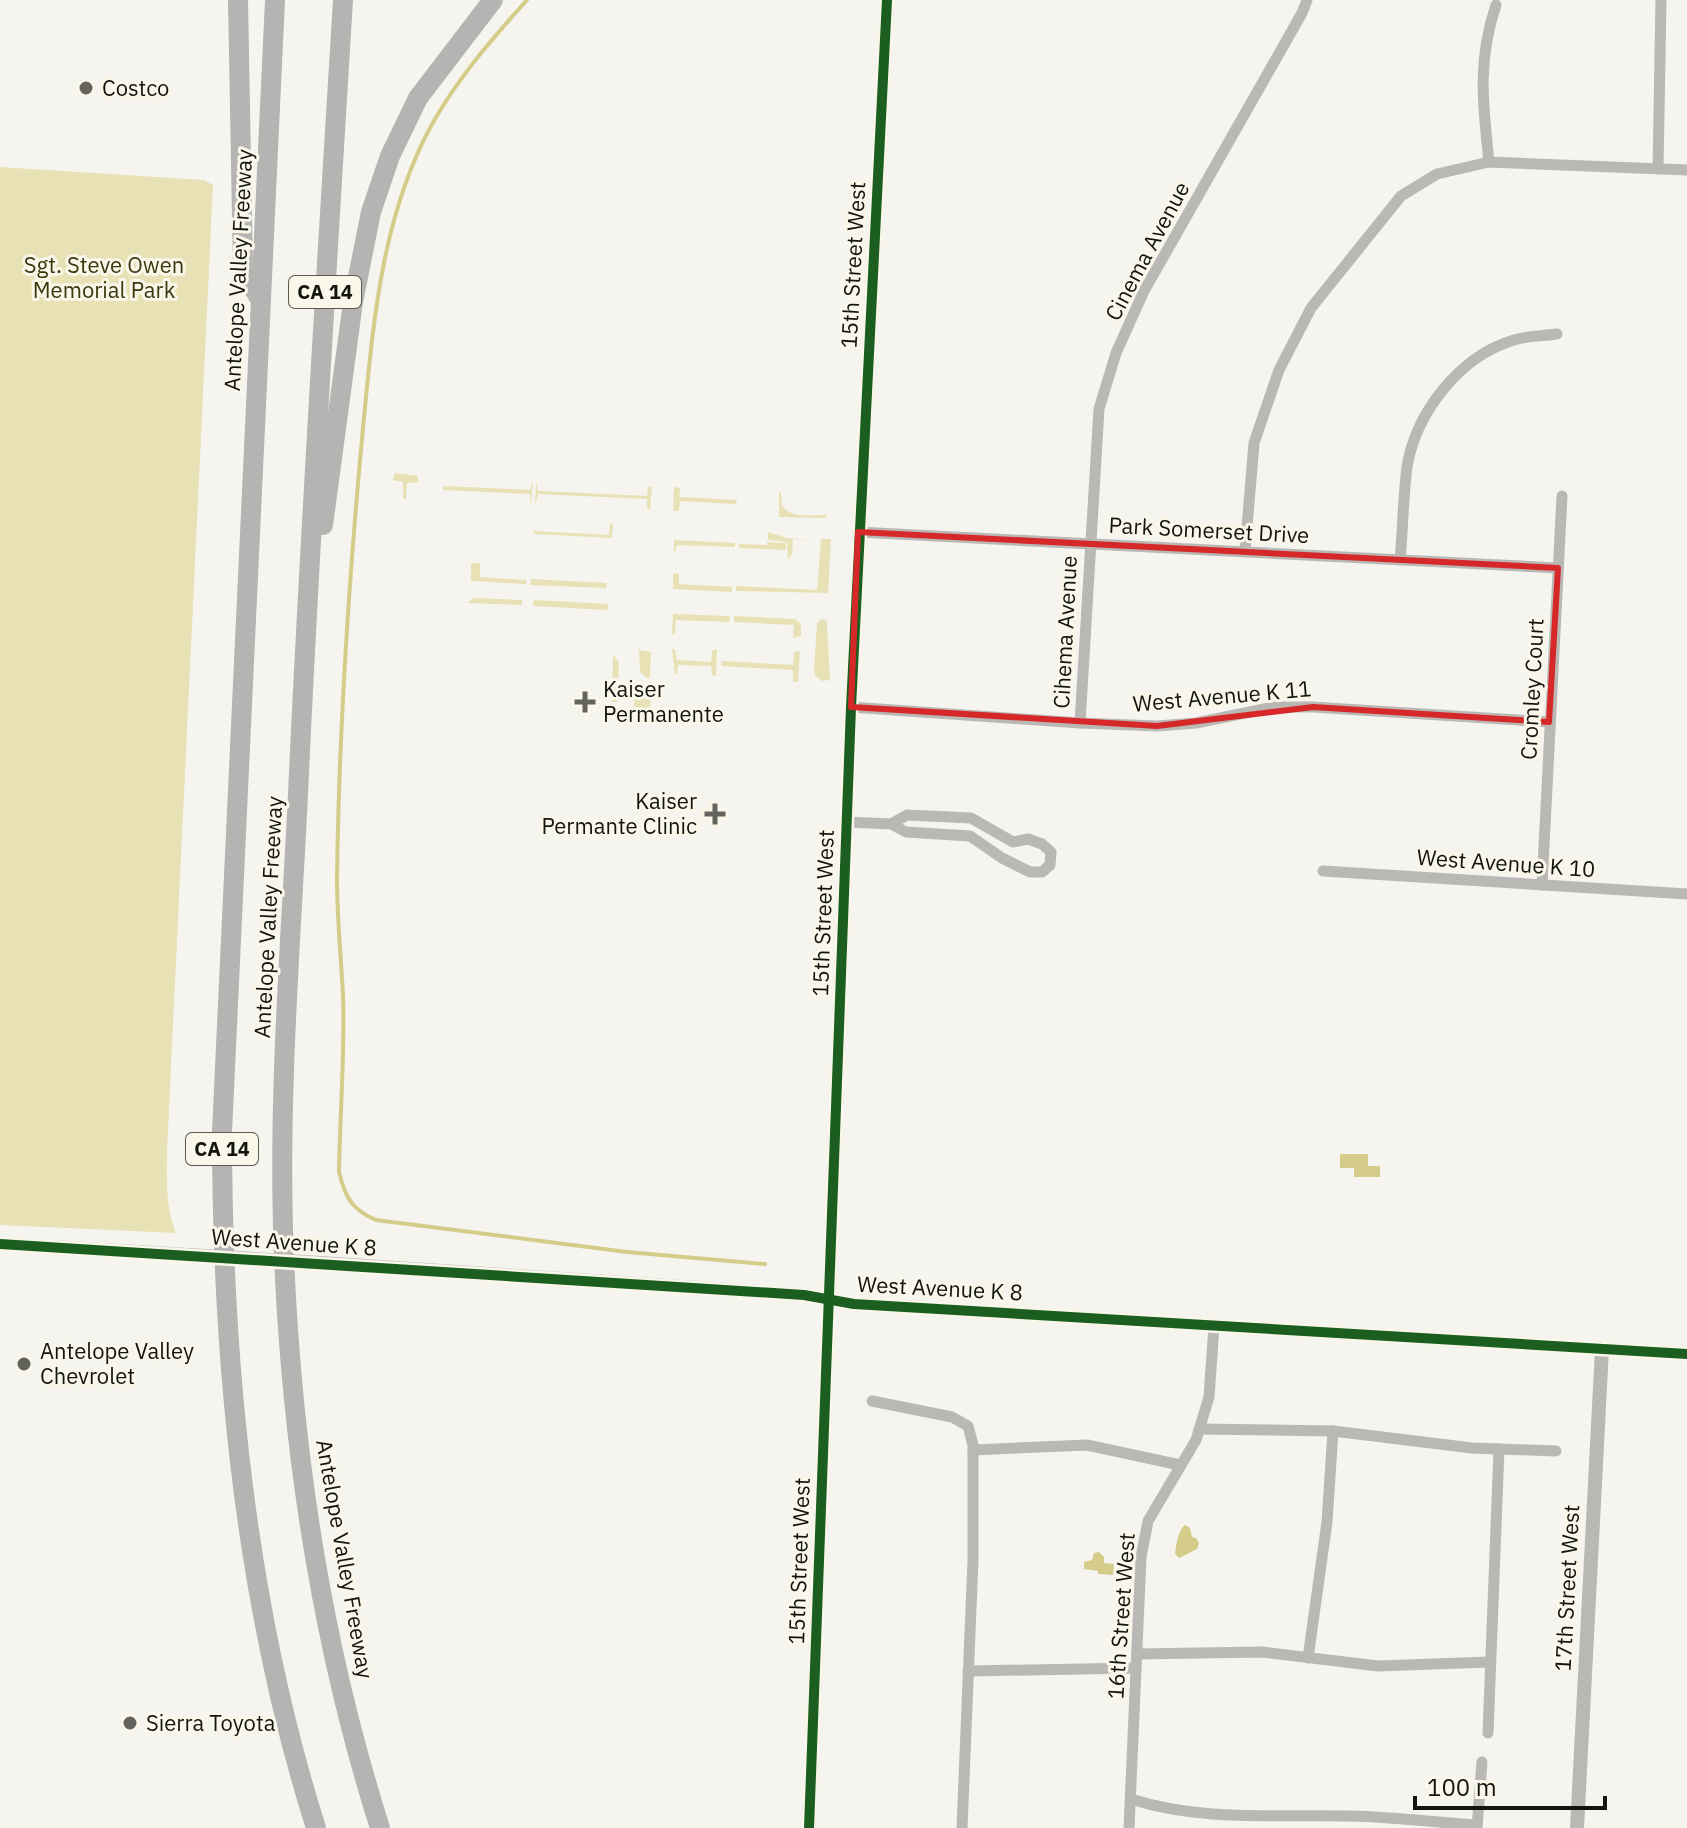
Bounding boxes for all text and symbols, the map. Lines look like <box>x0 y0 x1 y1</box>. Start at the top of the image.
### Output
place label: Costco <box>102 73 169 102</box>
marker: Costco <box>77 79 95 97</box>
street label: Antelope Valley Freeway <box>217 148 258 392</box>
street label: Cinema Avenue <box>1098 176 1195 325</box>
street label: 15th Street West <box>834 181 871 349</box>
park label: Sgt. Steve Owen Memorial Park <box>24 250 184 304</box>
road number: CA 14 <box>289 276 361 308</box>
street label: Park Somerset Drive <box>1108 510 1310 549</box>
street label: Cihema Avenue <box>1046 555 1083 709</box>
street label: Cromley Court <box>1513 617 1550 760</box>
street label: West Avenue K 11 <box>1132 673 1312 718</box>
place label: Kaiser Permanente <box>603 674 724 728</box>
marker: Kaiser Permanente <box>574 691 596 713</box>
place label: Kaiser Permante Clinic <box>541 786 697 840</box>
street label: Antelope Valley Freeway <box>247 795 288 1039</box>
marker: Kaiser Permante Clinic <box>704 803 726 825</box>
street label: 15th Street West <box>805 829 840 997</box>
street label: West Avenue K 10 <box>1416 842 1596 883</box>
road number: CA 14 <box>186 1133 258 1165</box>
street label: West Avenue K 8 <box>210 1221 378 1262</box>
street label: West Avenue K 8 <box>856 1269 1024 1306</box>
place label: Antelope Valley Chevrolet <box>40 1336 194 1390</box>
marker: Antelope Valley Chevrolet <box>15 1355 33 1373</box>
street label: Antelope Valley Freeway <box>310 1437 381 1681</box>
street label: 15th Street West <box>781 1477 816 1645</box>
street label: 17th Street West <box>1548 1504 1585 1672</box>
street label: 16th Street West <box>1100 1532 1141 1700</box>
place label: Sierra Toyota <box>146 1708 276 1737</box>
marker: Sierra Toyota <box>121 1714 139 1732</box>
scale bar <box>1415 1760 1605 1810</box>
text: 100 m <box>1427 1771 1497 1803</box>

